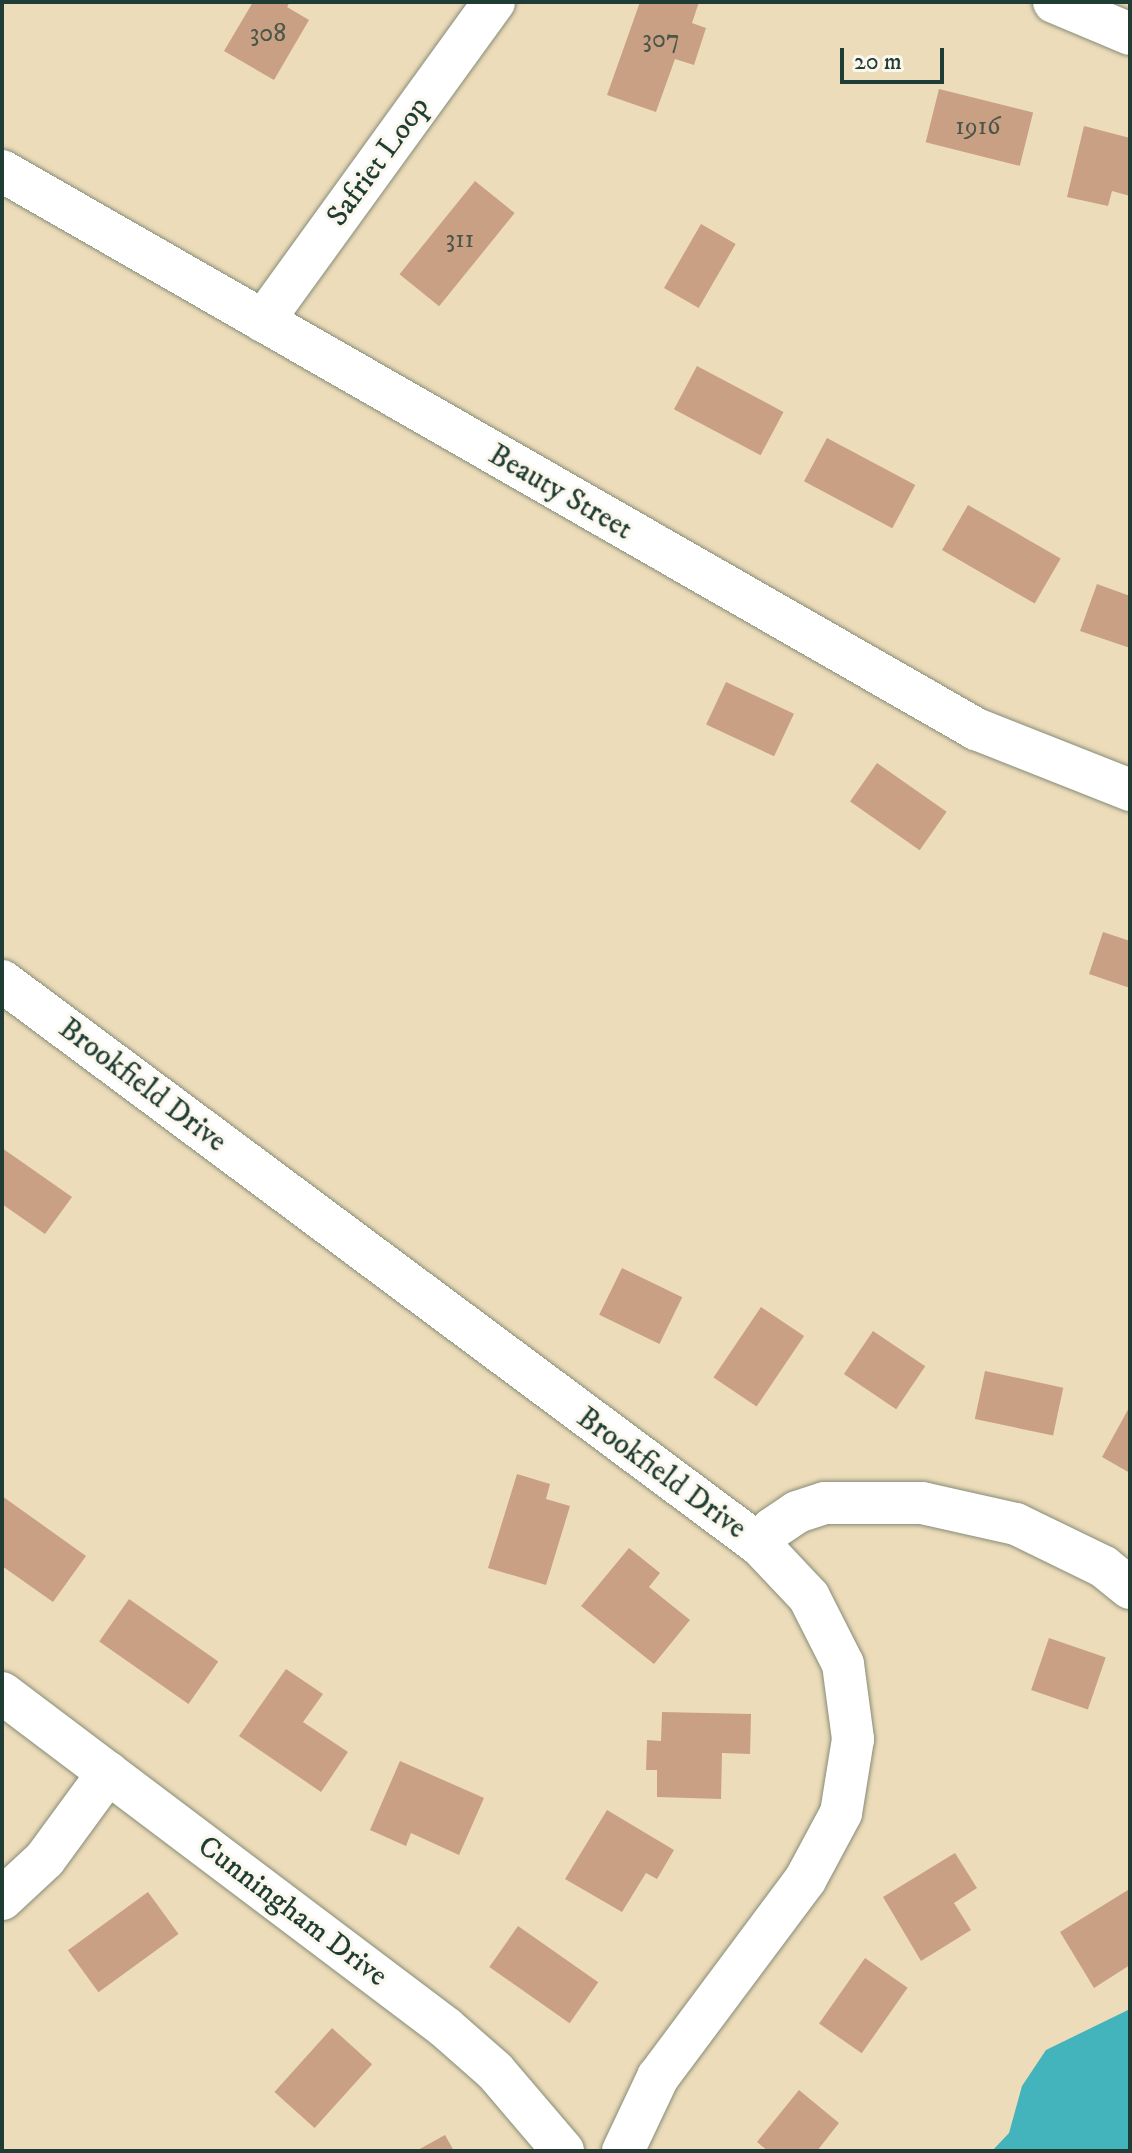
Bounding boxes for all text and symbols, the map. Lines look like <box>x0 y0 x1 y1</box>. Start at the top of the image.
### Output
house number: 308 <box>250 18 286 50</box>
house number: 307 <box>642 24 680 56</box>
scale bar <box>844 32 948 82</box>
text: 20 m <box>854 47 902 77</box>
street label: Safriet Loop <box>320 90 438 234</box>
house number: 1916 <box>955 111 1001 143</box>
house number: 311 <box>446 224 474 256</box>
street label: Beauty Street <box>482 437 638 549</box>
street label: Brookfield Drive <box>51 1011 233 1161</box>
street label: Brookfield Drive <box>569 1401 753 1547</box>
street label: Cunningham Drive <box>190 1829 394 1995</box>

